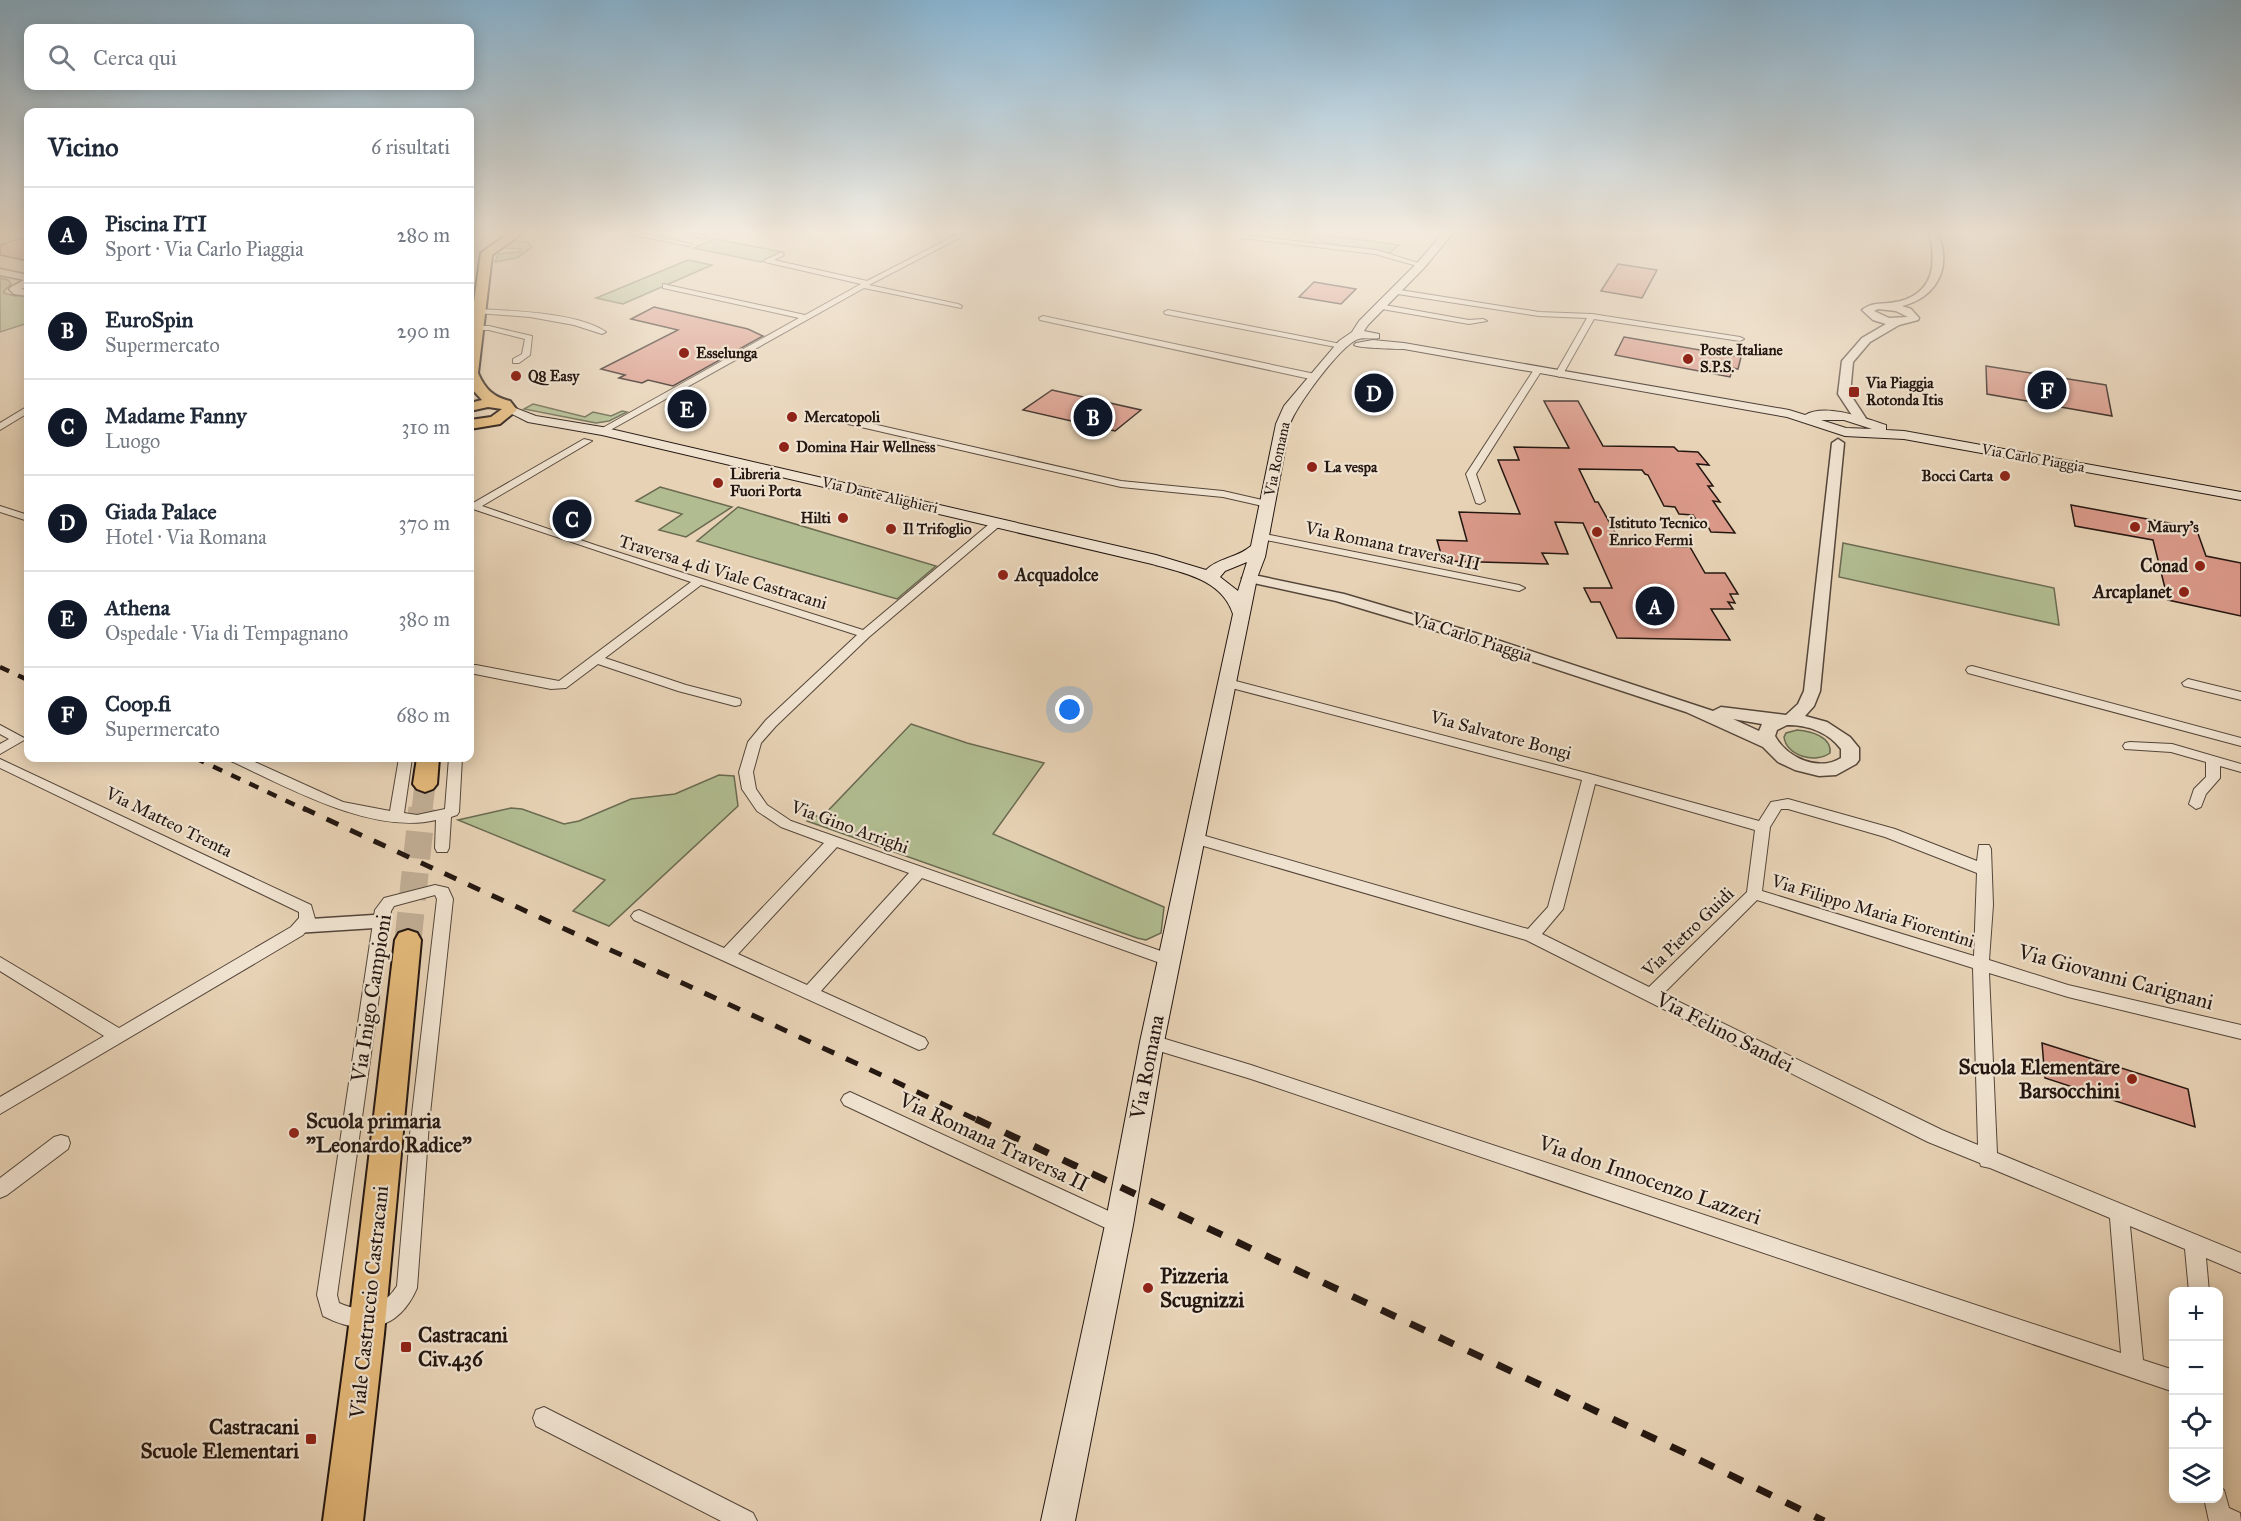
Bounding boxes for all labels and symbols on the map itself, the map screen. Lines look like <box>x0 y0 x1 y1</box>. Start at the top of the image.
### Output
place label: Poste Italiane S.P.S. <box>1700 341 1784 376</box>
place label: Esselunga <box>696 344 758 363</box>
marker: Esselunga <box>677 346 691 360</box>
marker: Poste Italiane S.P.S. <box>1681 352 1695 366</box>
place label: Q8 Easy <box>528 367 580 386</box>
pin: F <box>2028 368 2066 412</box>
marker: Q8 Easy <box>509 369 523 383</box>
pin: D <box>1354 370 1394 416</box>
place label: Via Piaggia Rotonda Itis <box>1865 374 1944 409</box>
marker: Via Piaggia Rotonda Itis <box>1847 385 1861 399</box>
pin: E <box>668 386 706 432</box>
pin: B <box>1074 394 1112 440</box>
place label: Mercatopoli <box>804 408 881 427</box>
marker: Mercatopoli <box>785 410 799 424</box>
street label: Via Romana <box>1260 420 1294 499</box>
place label: Domina Hair Wellness <box>796 438 936 456</box>
marker: Domina Hair Wellness <box>777 440 791 454</box>
street label: Via Carlo Piaggia <box>1979 440 2087 476</box>
place label: La vespa <box>1324 458 1378 477</box>
marker: La vespa <box>1305 460 1319 474</box>
place label: Libreria Fuori Porta <box>730 465 802 500</box>
place label: Bocci Carta <box>1922 467 1994 485</box>
marker: Bocci Carta <box>1998 469 2012 483</box>
street label: Via Dante Alighieri <box>819 473 940 517</box>
marker: Libreria Fuori Porta <box>711 476 725 490</box>
pin: C <box>552 496 592 542</box>
place label: Hilti <box>800 509 832 527</box>
marker: Hilti <box>836 511 850 525</box>
place label: Istituto Tecnico Enrico Fermi <box>1609 514 1708 549</box>
street label: Via Romana traversa III <box>1302 516 1483 575</box>
place label: Maury's <box>2147 518 2199 537</box>
place label: Il Trifoglio <box>903 520 972 539</box>
marker: Maury's <box>2128 520 2142 534</box>
marker: Il Trifoglio <box>884 522 898 536</box>
marker: Istituto Tecnico Enrico Fermi <box>1590 525 1604 539</box>
street label: Traversa 4 di Viale Castracani <box>616 530 830 614</box>
place label: Conad <box>2140 555 2189 577</box>
marker: Conad <box>2193 559 2207 573</box>
place label: Acquadolce <box>1014 564 1099 587</box>
marker: Acquadolce <box>996 568 1010 582</box>
place label: Arcaplanet <box>2092 581 2173 604</box>
pin: A <box>1636 584 1674 628</box>
marker: Arcaplanet <box>2177 585 2191 599</box>
street label: Via Carlo Piaggia <box>1408 607 1535 668</box>
your location <box>1055 695 1084 724</box>
street label: Via Salvatore Bongi <box>1427 705 1574 765</box>
street label: Via Matteo Trenta <box>101 781 236 862</box>
street label: Via Gino Arrighi <box>787 795 912 859</box>
street label: Via Filippo Maria Fiorentini <box>1768 869 1977 952</box>
street label: Via Pietro Guidi <box>1637 883 1739 982</box>
street label: Via Inigo Campioni <box>345 912 397 1085</box>
street label: Via Giovanni Carignani <box>2014 938 2217 1016</box>
street label: Via Felino Sandei <box>1651 986 1798 1078</box>
street label: Via Romana <box>1124 1012 1170 1122</box>
place label: Scuola Elementare Barsocchini <box>1958 1054 2120 1104</box>
marker: Scuola Elementare Barsocchini <box>2125 1072 2139 1086</box>
street label: Via Romana Traversa II <box>894 1086 1093 1197</box>
place label: Scuola primaria "Leonardo Radice" <box>306 1108 472 1158</box>
marker: Scuola primaria "Leonardo Radice" <box>287 1126 301 1140</box>
street label: Via don Innocenzo Lazzeri <box>1534 1129 1765 1230</box>
street label: Viale Castruccio Castracani <box>344 1184 394 1421</box>
place label: Pizzeria Scugnizzi <box>1160 1263 1244 1313</box>
marker: Pizzeria Scugnizzi <box>1141 1281 1155 1295</box>
place label: Castracani Civ.436 <box>418 1322 508 1372</box>
marker: Castracani Civ.436 <box>399 1340 413 1354</box>
place label: Castracani Scuole Elementari <box>140 1414 299 1464</box>
marker: Castracani Scuole Elementari <box>304 1432 318 1446</box>

